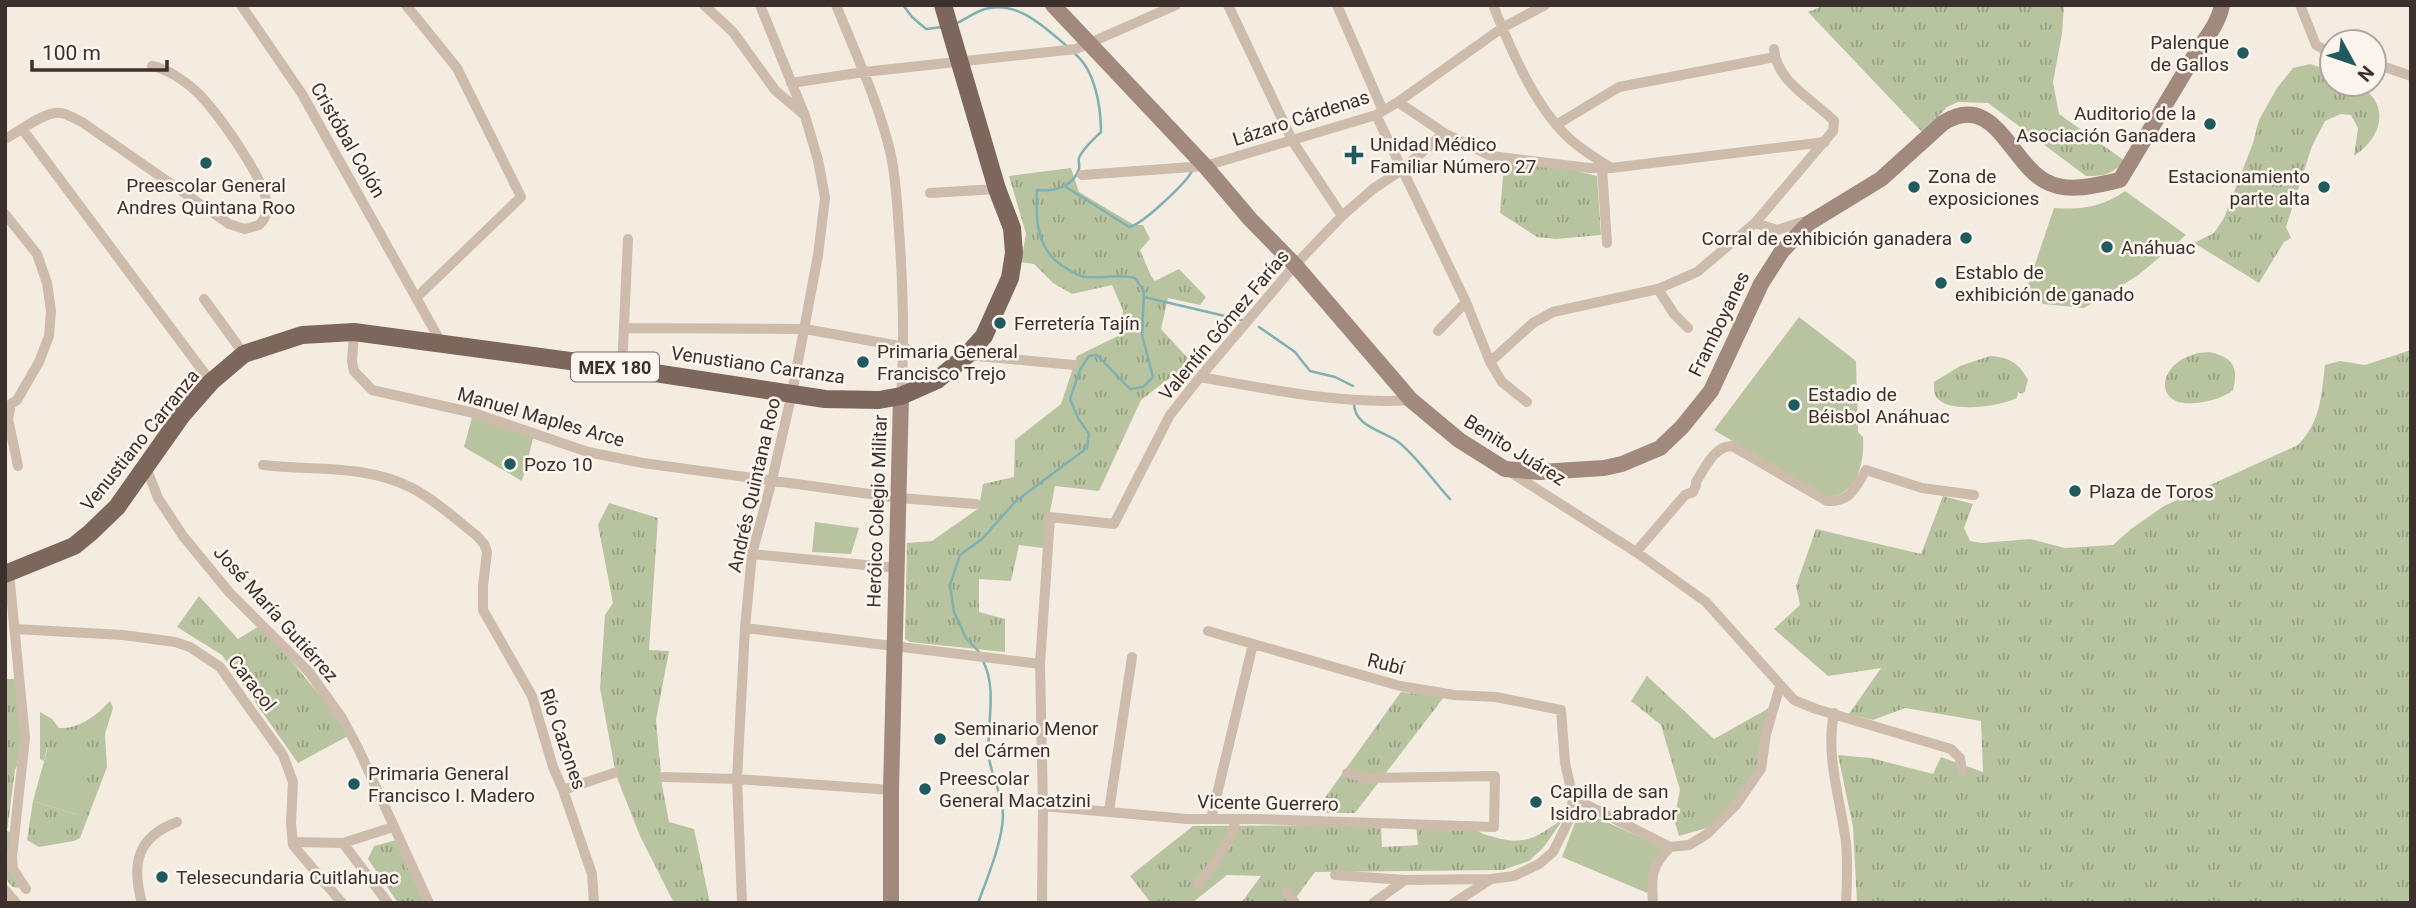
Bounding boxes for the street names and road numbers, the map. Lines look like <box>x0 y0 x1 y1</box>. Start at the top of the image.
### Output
street label: Cristóbal Colón <box>306 78 390 202</box>
street label: Lázaro Cárdenas <box>1230 85 1372 151</box>
street label: Valentín Gómez Farías <box>1154 245 1294 405</box>
street label: Framboyanes <box>1684 268 1754 380</box>
street label: Venustiano Carranza <box>669 341 847 389</box>
road number: MEX 180 <box>571 352 659 382</box>
street label: Venustiano Carranza <box>76 365 204 515</box>
street label: Manuel Maples Arce <box>455 382 627 452</box>
street label: Andrés Quintana Roo <box>723 395 785 575</box>
street label: Benito Juárez <box>1460 410 1570 490</box>
street label: Heróico Colegio Militar <box>862 414 892 608</box>
street label: José María Gutiérrez <box>209 541 343 687</box>
street label: Rubí <box>1365 648 1408 680</box>
street label: Caracol <box>223 651 281 715</box>
street label: Río Cazones <box>535 686 591 792</box>
street label: Vicente Guerrero <box>1197 790 1339 816</box>

